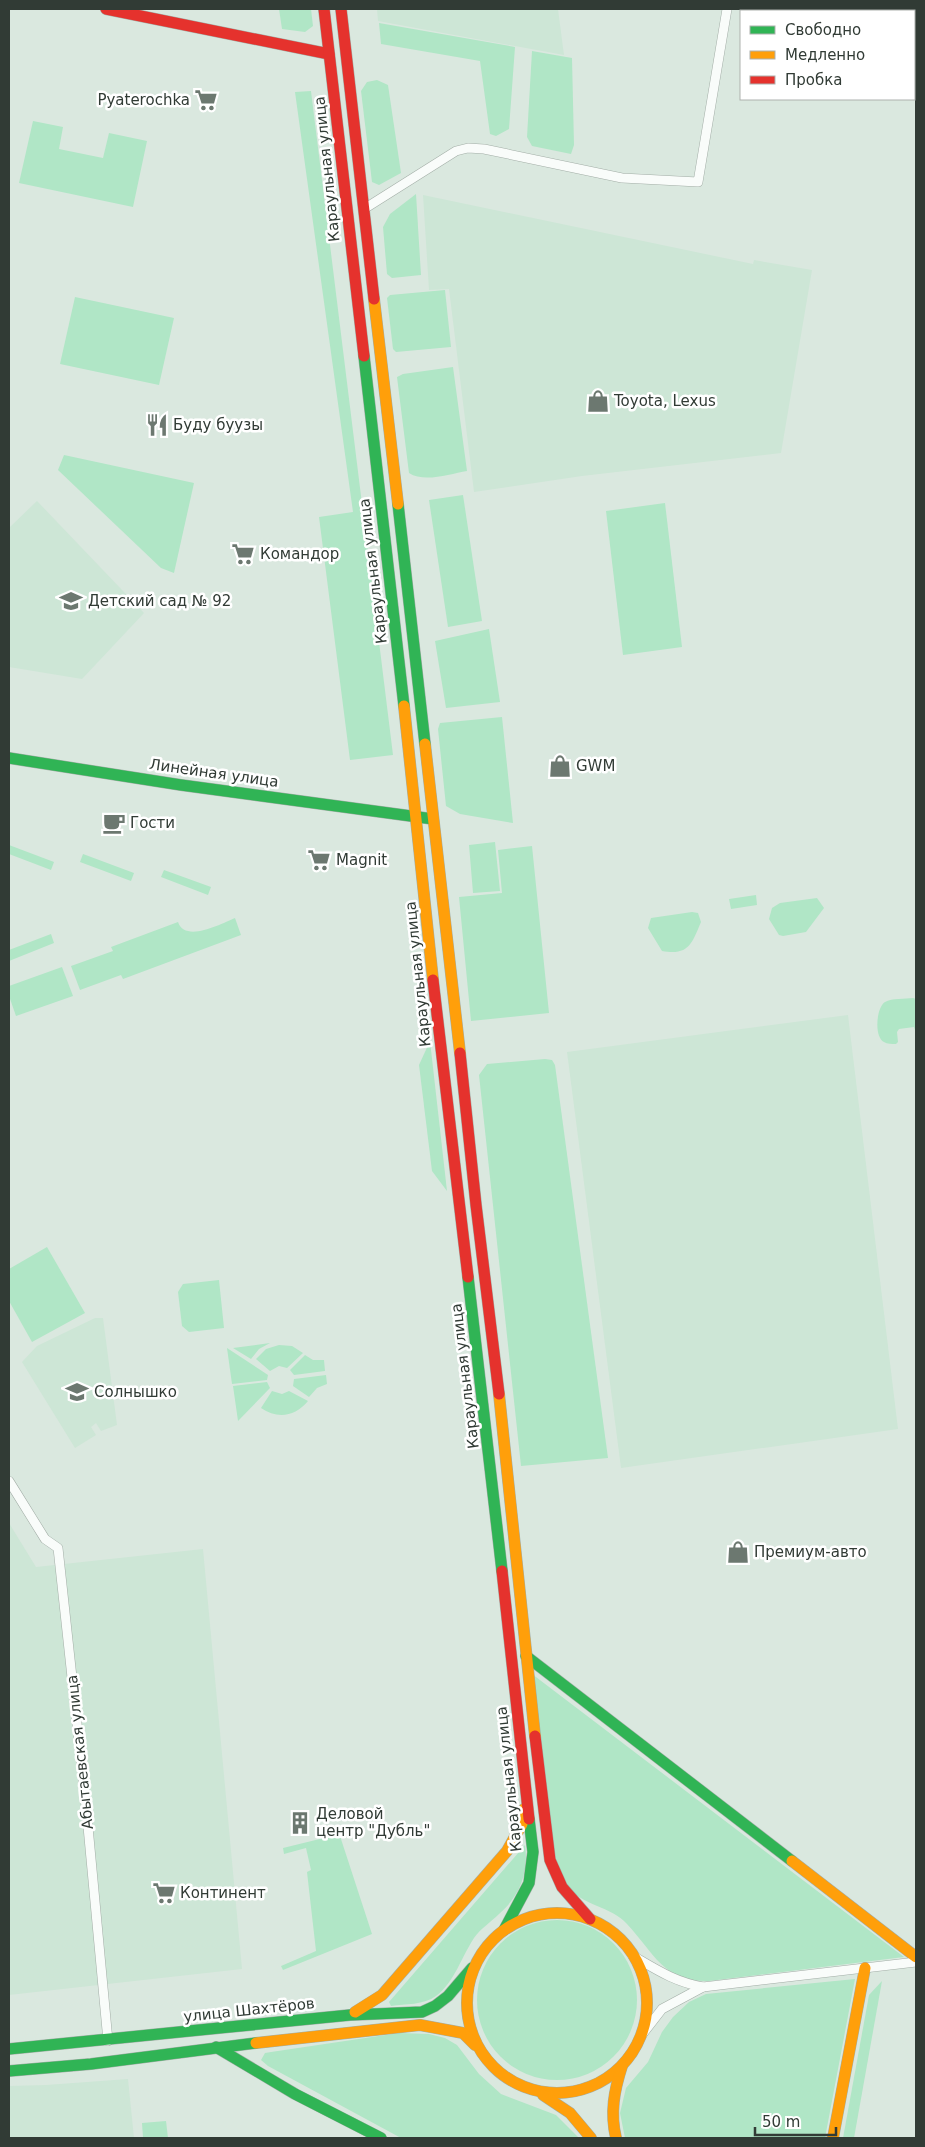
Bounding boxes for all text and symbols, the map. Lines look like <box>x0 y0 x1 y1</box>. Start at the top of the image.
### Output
legend <box>740 10 915 100</box>
text: Свободно <box>785 21 861 39</box>
text: Медленно <box>785 46 865 64</box>
text: Пробка <box>785 71 842 89</box>
supermarket icon: Pyaterochka <box>193 87 219 113</box>
place label: Pyaterochka <box>97 91 190 109</box>
street label: Караульная улица <box>310 95 344 243</box>
shop icon: Toyota, Lexus <box>585 388 611 414</box>
place label: Toyota, Lexus <box>613 392 716 410</box>
restaurant icon: Буду буузы <box>144 412 170 438</box>
place label: Буду буузы <box>173 416 263 434</box>
street label: Караульная улица <box>355 497 391 645</box>
supermarket icon: Командор <box>230 541 256 567</box>
place label: Командор <box>260 545 339 563</box>
school or university icon: Детский сад № 92 <box>58 588 84 614</box>
place label: Детский сад № 92 <box>88 592 231 610</box>
shop icon: GWM <box>547 753 573 779</box>
street label: Линейная улица <box>148 755 280 791</box>
place label: GWM <box>576 757 615 775</box>
cafe icon: Гости <box>101 810 127 836</box>
place label: Гости <box>130 814 175 832</box>
supermarket icon: Magnit <box>306 847 332 873</box>
place label: Magnit <box>336 851 387 869</box>
street label: Караульная улица <box>401 900 435 1048</box>
street label: Караульная улица <box>447 1302 483 1450</box>
school or university icon: Солнышко <box>64 1379 90 1405</box>
place label: Солнышко <box>94 1383 177 1401</box>
shop icon: Премиум-авто <box>725 1539 751 1565</box>
place label: Премиум-авто <box>754 1543 867 1561</box>
street label: Абытаевская улица <box>63 1674 97 1830</box>
street label: Караульная улица <box>492 1705 526 1853</box>
place label: Деловой центр "Дубль" <box>316 1805 430 1840</box>
building icon: Деловой центр "Дубль" <box>287 1810 313 1836</box>
supermarket icon: Континент <box>151 1880 177 1906</box>
place label: Континент <box>180 1884 266 1902</box>
street label: улица Шахтёров <box>182 1994 316 2026</box>
scale bar <box>755 2104 836 2136</box>
text: 50 m <box>762 2113 800 2131</box>

